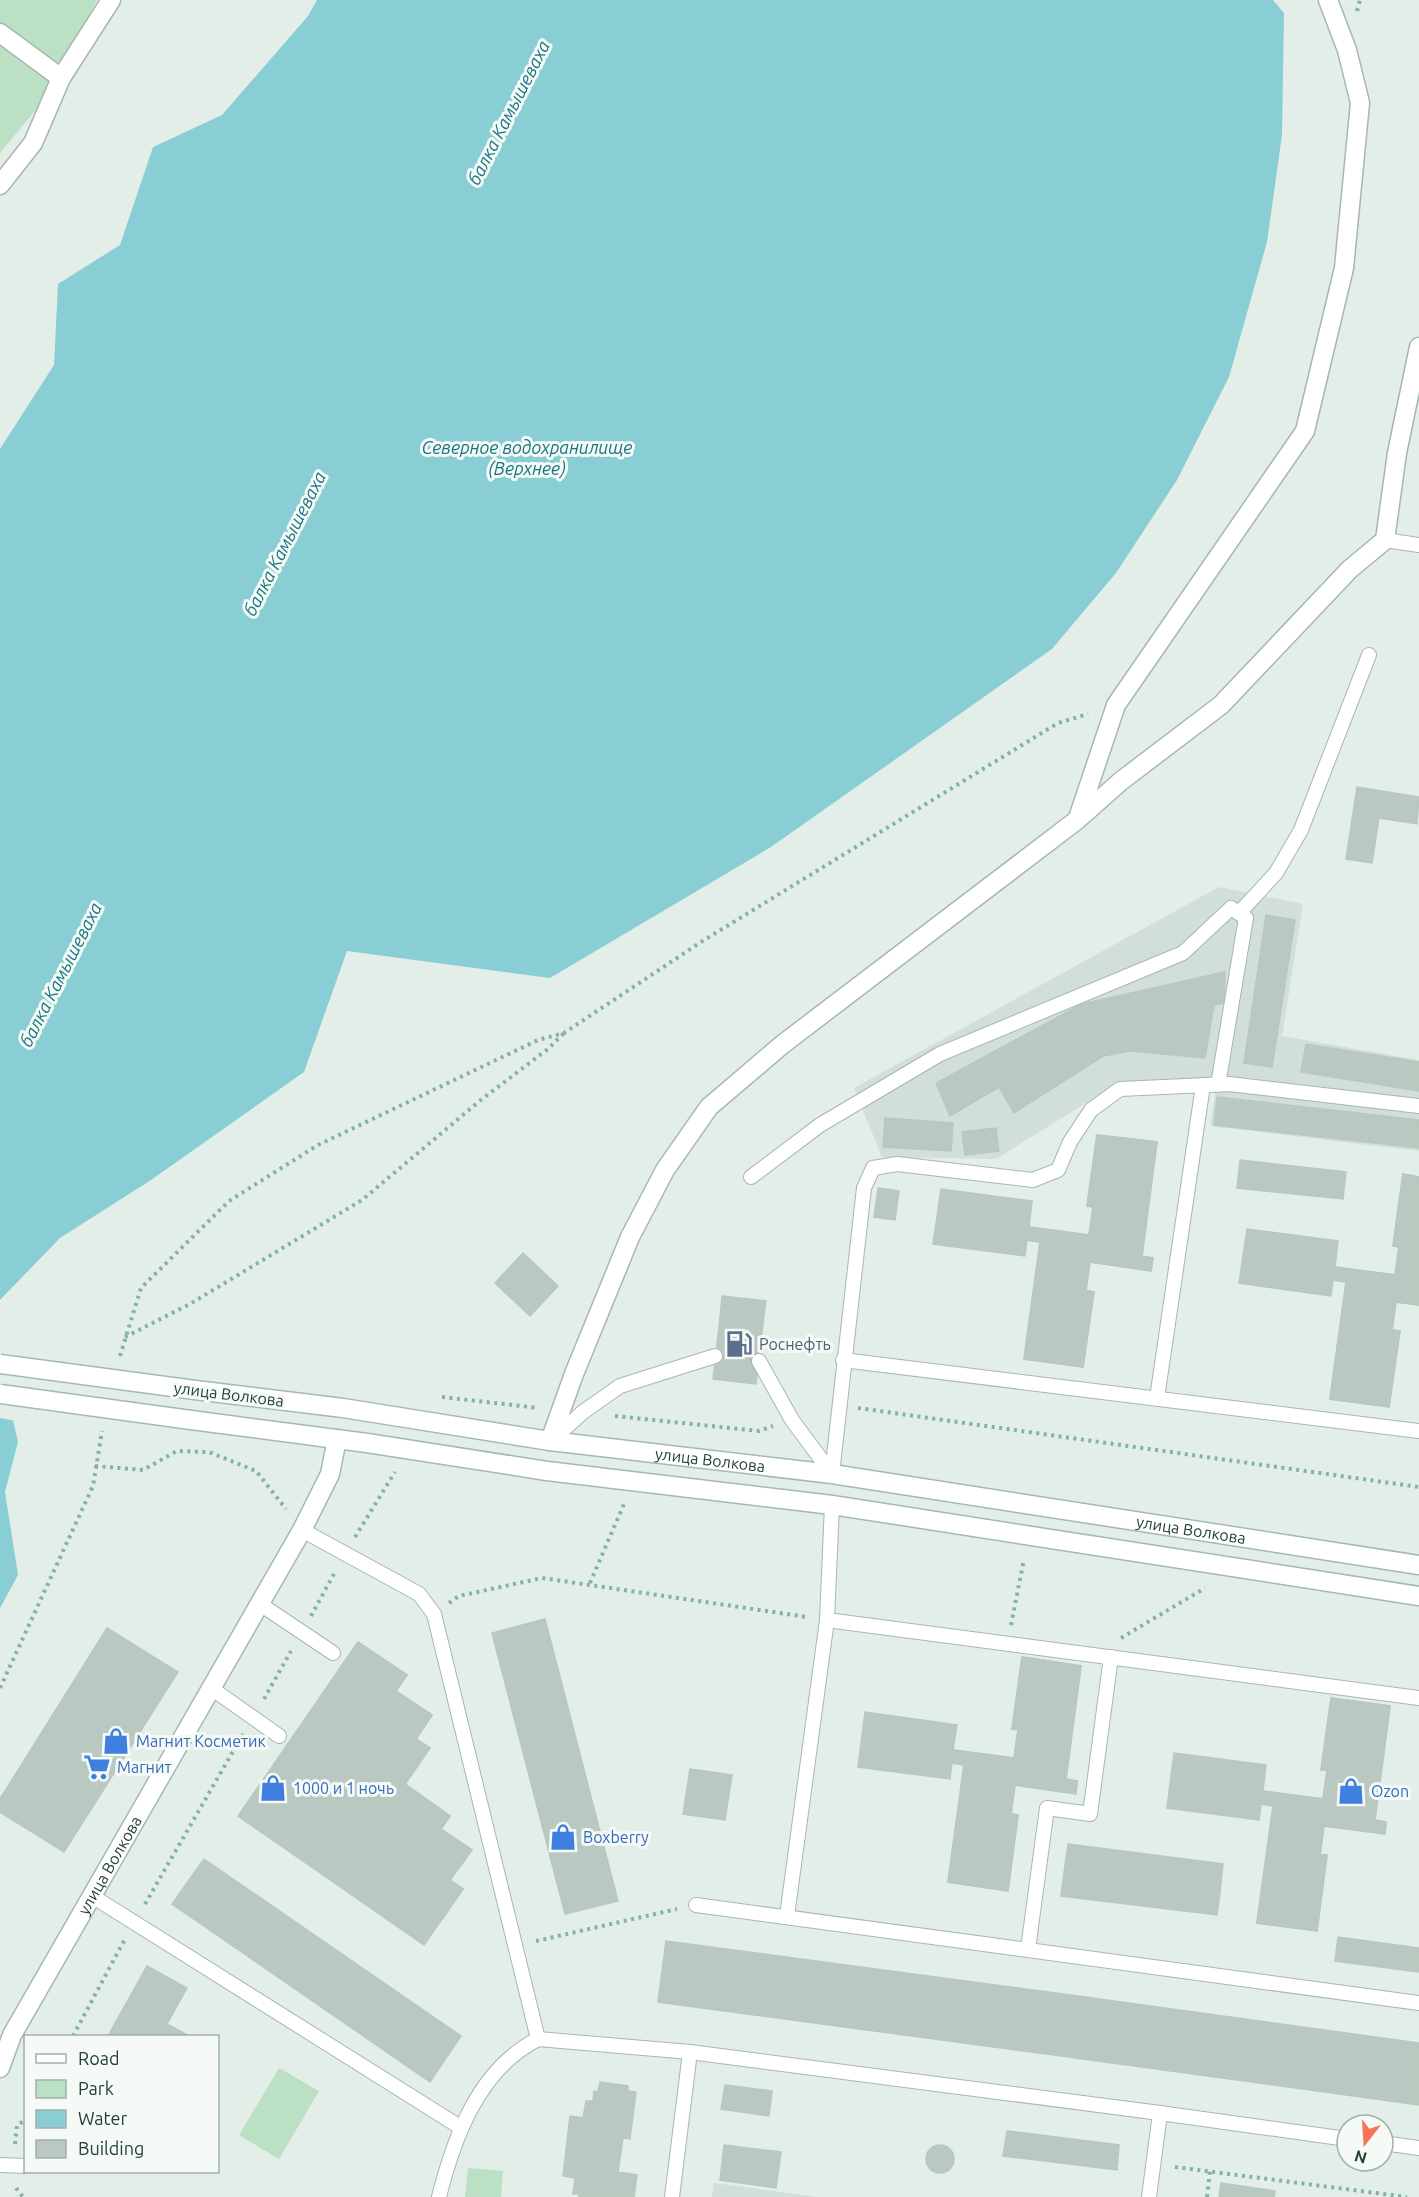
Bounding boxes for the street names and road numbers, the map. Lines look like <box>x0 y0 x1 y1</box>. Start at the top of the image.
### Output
street label: улица Волкова <box>173 1378 285 1410</box>
street label: улица Волкова <box>654 1444 766 1475</box>
street label: улица Волкова <box>1135 1512 1247 1547</box>
street label: улица Волкова <box>74 1813 145 1918</box>

